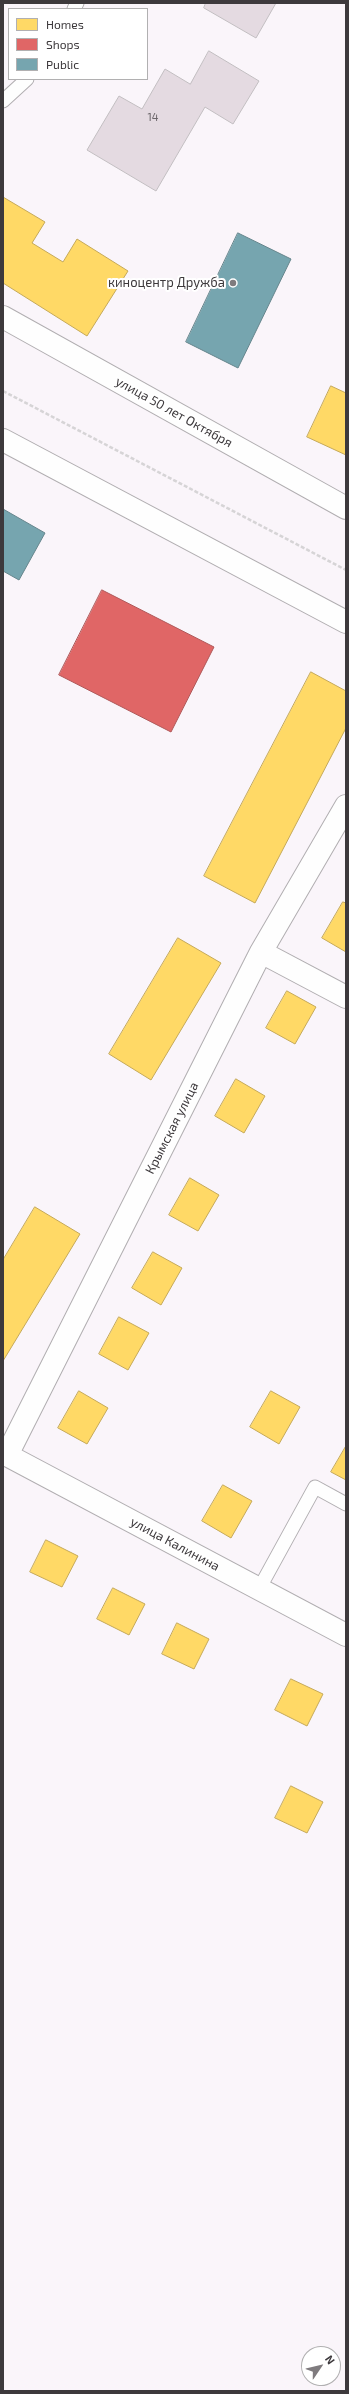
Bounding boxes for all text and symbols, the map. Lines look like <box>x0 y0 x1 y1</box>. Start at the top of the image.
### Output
legend <box>8 8 148 80</box>
text: Homes <box>46 17 84 31</box>
text: Shops <box>46 37 80 51</box>
text: Public <box>46 57 79 71</box>
house number: 14 <box>147 110 159 124</box>
place label: киноцентр Дружба <box>108 275 225 291</box>
marker: киноцентр Дружба <box>228 278 238 288</box>
street label: улица 50 лет Октября <box>113 373 235 451</box>
street label: Крымская улица <box>142 1079 202 1177</box>
street label: улица Калинина <box>128 1514 222 1574</box>
north arrow <box>301 2346 341 2386</box>
text: N <box>323 2352 338 2366</box>

